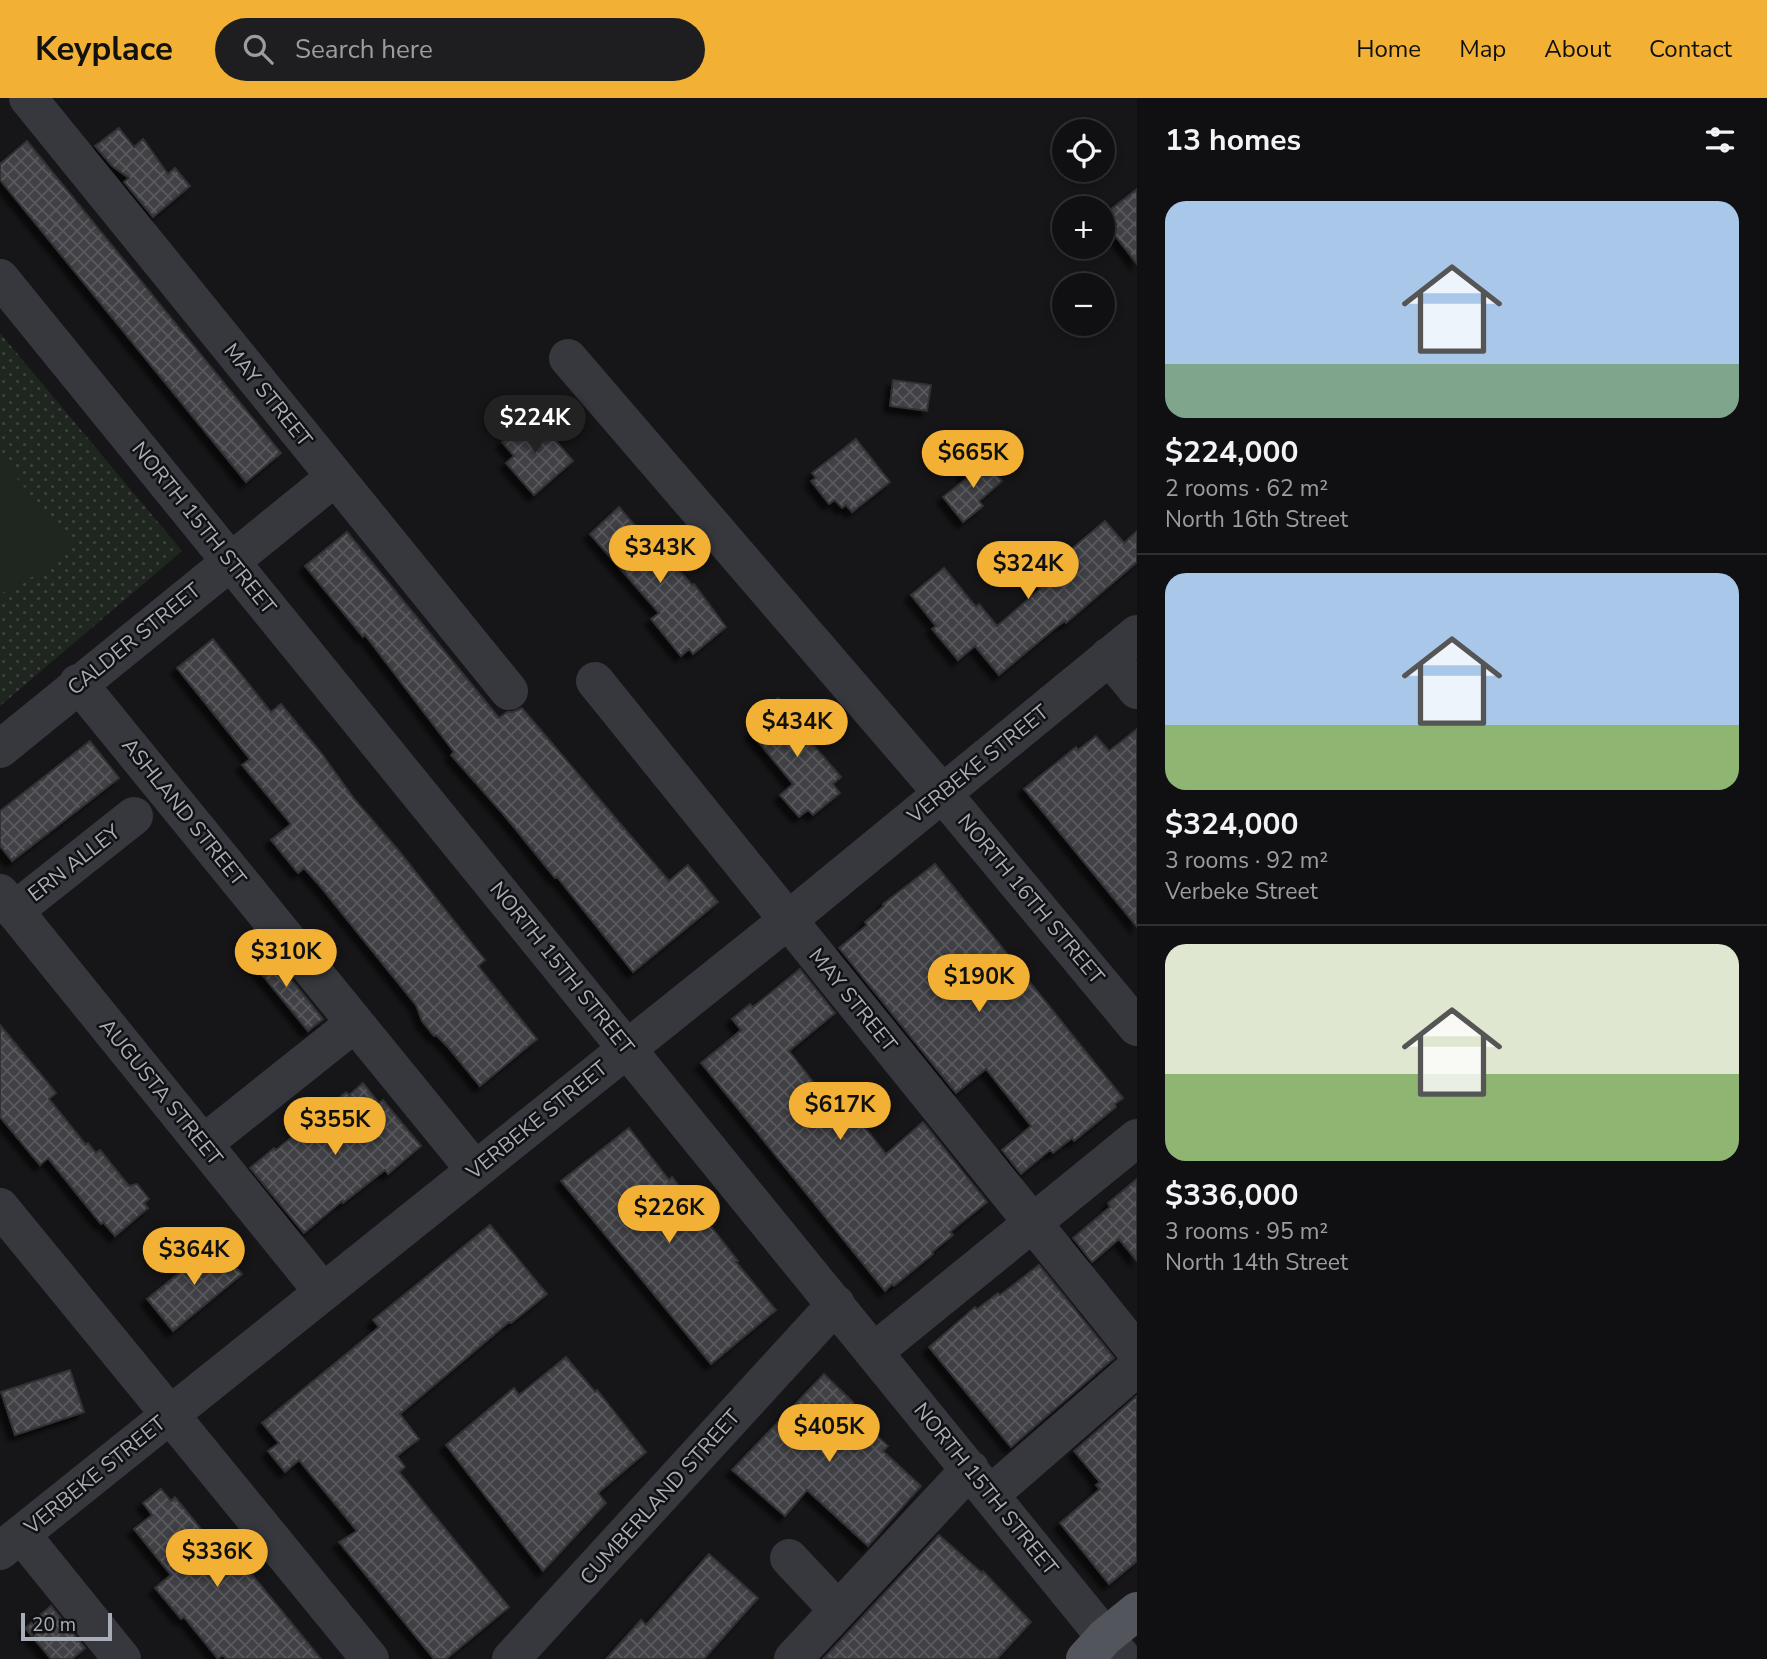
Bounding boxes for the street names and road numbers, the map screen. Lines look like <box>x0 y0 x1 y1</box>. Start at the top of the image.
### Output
street label: MAY STREET <box>217 337 319 453</box>
street label: NORTH 15TH STREET <box>126 436 283 620</box>
street label: CALDER STREET <box>61 576 207 701</box>
street label: VERBEKE STREET <box>901 698 1055 830</box>
street label: ASHLAND STREET <box>116 732 253 892</box>
street label: NORTH 16TH STREET <box>951 808 1111 990</box>
street label: ERN ALLEY <box>22 818 126 908</box>
street label: NORTH 15TH STREET <box>484 876 641 1060</box>
street label: MAY STREET <box>802 942 904 1058</box>
street label: AUGUSTA STREET <box>93 1013 229 1172</box>
street label: VERBEKE STREET <box>460 1054 614 1186</box>
street label: NORTH 15TH STREET <box>908 1397 1065 1581</box>
street label: CUMBERLAND STREET <box>574 1403 747 1591</box>
street label: VERBEKE STREET <box>18 1409 172 1541</box>

